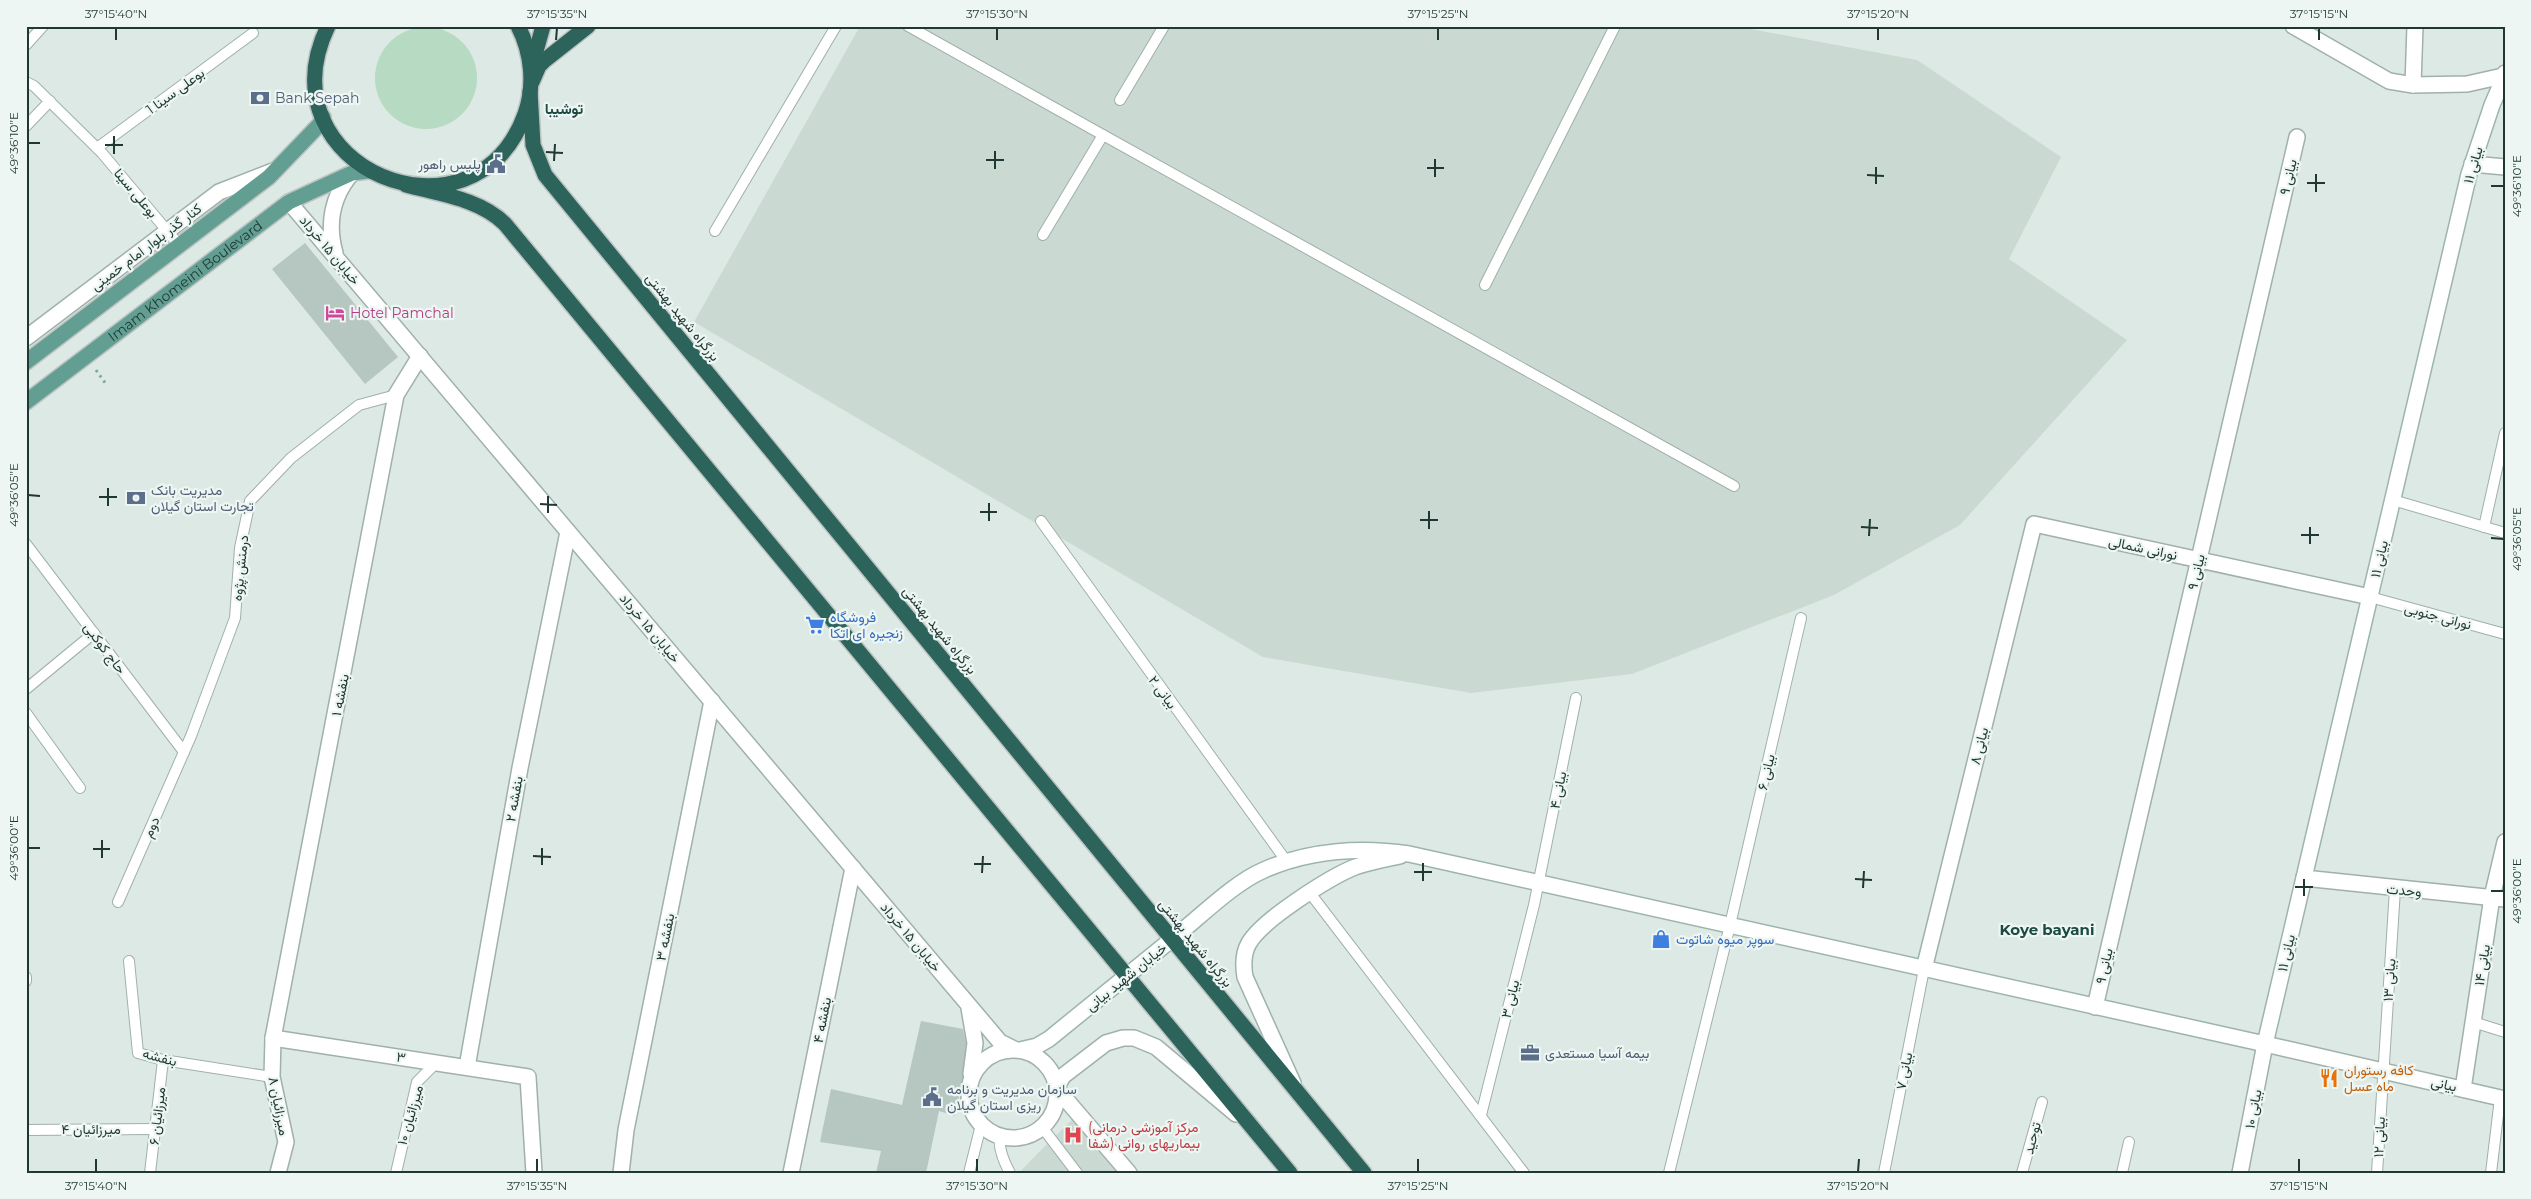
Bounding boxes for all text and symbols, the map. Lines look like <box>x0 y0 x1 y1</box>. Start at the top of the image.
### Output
text: 37°15'40"N <box>85 6 147 21</box>
text: 37°15'35"N <box>527 6 587 21</box>
text: 37°15'30"N <box>966 6 1028 21</box>
text: 37°15'25"N <box>1408 6 1468 21</box>
text: 37°15'20"N <box>1847 6 1909 21</box>
text: 37°15'15"N <box>2290 6 2348 21</box>
street label: بوعلی سینا 1 <box>142 64 208 118</box>
bank icon: Bank Sepah <box>249 87 271 109</box>
place label: Bank Sepah <box>275 89 360 107</box>
district label: توشیبا <box>545 99 583 118</box>
text: 49°36'10"E <box>6 112 21 174</box>
street label: بیانی ۱۱ <box>2459 144 2487 186</box>
public building icon: پلیس راهور <box>485 153 507 175</box>
place label: پلیس راهور <box>417 155 481 174</box>
text: 49°36'10"E <box>2509 155 2524 217</box>
street label: بیانی ۹ <box>2275 157 2301 197</box>
street label: بوعلی سینا <box>110 164 162 222</box>
street label: کنار گذر بلوار امام خمینی <box>87 199 205 295</box>
street label: خیابان ۱۵ خرداد <box>296 212 364 288</box>
street label: Imam Khomeini Boulevard <box>104 216 266 345</box>
street label: بزرگراه شهید بهشتی <box>642 269 724 365</box>
hotel icon: Hotel Pamchal <box>324 302 346 324</box>
place label: Hotel Pamchal <box>350 304 454 322</box>
text: 49°36'05"E <box>6 463 21 527</box>
place label: مدیریت بانک تجارت استان گیلان <box>151 481 254 515</box>
bank icon: مدیریت بانک تجارت استان گیلان <box>125 487 147 509</box>
text: 49°36'05"E <box>2509 507 2524 571</box>
street label: نورانی شمالی <box>2107 532 2179 564</box>
street label: درمنش پژوه <box>228 534 253 602</box>
street label: بیانی ۱۱ <box>2366 539 2392 579</box>
street label: بیانی ۹ <box>2183 552 2209 592</box>
street label: بزرگراه شهید بهشتی <box>899 582 981 678</box>
street label: خیابان ۱۵ خرداد <box>616 590 684 666</box>
street label: نورانی جنوبی <box>2402 598 2474 634</box>
place label: فروشگاه زنجیره ای اتکا <box>830 608 903 642</box>
supermarket icon: فروشگاه زنجیره ای اتکا <box>804 614 826 636</box>
street label: حاج کوکبی <box>78 619 130 679</box>
street label: بنفشه ۱ <box>327 672 353 718</box>
street label: بیانی ۲ <box>1145 672 1181 712</box>
street label: بیانی ۸ <box>1966 725 1992 767</box>
street label: بیانی ۶ <box>1753 752 1779 792</box>
street label: بیانی ۴ <box>1546 770 1570 810</box>
street label: بنفشه ۲ <box>501 775 527 823</box>
street label: دوم <box>138 813 164 840</box>
text: 49°36'00"E <box>6 815 21 881</box>
text: 49°36'00"E <box>2509 858 2524 924</box>
street label: وحدت <box>2386 879 2422 901</box>
street label: بزرگراه شهید بهشتی <box>1155 895 1237 991</box>
street label: خیابان ۱۵ خرداد <box>877 899 945 975</box>
street label: بنفشه ۳ <box>652 912 678 962</box>
district label: Koye bayani <box>2000 920 2094 939</box>
shop icon: سوپر میوه شاتوت <box>1650 928 1672 950</box>
place label: سوپر میوه شاتوت <box>1676 930 1774 949</box>
street label: بیانی ۱۱ <box>2273 933 2299 973</box>
street label: خیابان شهید بیانی <box>1082 939 1170 1015</box>
street label: بیانی ۱۴ <box>2470 943 2494 987</box>
street label: بیانی ۹ <box>2091 946 2117 986</box>
street label: بیانی ۱۳ <box>2379 958 2399 1002</box>
street label: بیانی ۳ <box>1497 978 1523 1020</box>
street label: بنفشه ۴ <box>809 995 835 1045</box>
office icon: بیمه آسیا مستعدی <box>1519 1042 1541 1064</box>
street label: بنفشه <box>141 1044 179 1070</box>
place label: بیمه آسیا مستعدی <box>1545 1044 1650 1062</box>
street label: ۳ <box>395 1047 407 1067</box>
street label: بیانی ۷ <box>1892 1051 1916 1091</box>
place label: کافه رستوران ماه عسل <box>2344 1061 2414 1095</box>
restaurant icon: کافه رستوران ماه عسل <box>2318 1067 2340 1089</box>
street label: بیانی <box>2429 1072 2459 1096</box>
street label: میرزائیان ۸ <box>264 1075 294 1137</box>
place label: سازمان مدیریت و برنامه ریزی استان گیلان <box>947 1080 1077 1114</box>
street label: میرزائیان ۱۰ <box>393 1083 427 1147</box>
street label: میرزائیان ۶ <box>145 1086 169 1146</box>
public building icon: سازمان مدیریت و برنامه ریزی استان گیلان <box>921 1086 943 1108</box>
street label: بیانی ۱۰ <box>2240 1088 2266 1130</box>
street label: بیانی ۱۲ <box>2369 1116 2389 1158</box>
place label: (مرکز آموزشی درمانی بیماریهای روانی (شفا <box>1088 1118 1200 1152</box>
street label: میرزائیان ۴ <box>61 1120 121 1138</box>
street label: توحید <box>2019 1120 2045 1156</box>
hospital icon: (مرکز آموزشی درمانی بیماریهای روانی (شفا <box>1062 1124 1084 1146</box>
text: 37°15'40"N <box>65 1178 127 1193</box>
text: 37°15'35"N <box>507 1178 567 1193</box>
text: 37°15'30"N <box>946 1178 1008 1193</box>
text: 37°15'25"N <box>1388 1178 1448 1193</box>
text: 37°15'20"N <box>1827 1178 1889 1193</box>
text: 37°15'15"N <box>2270 1178 2328 1193</box>

